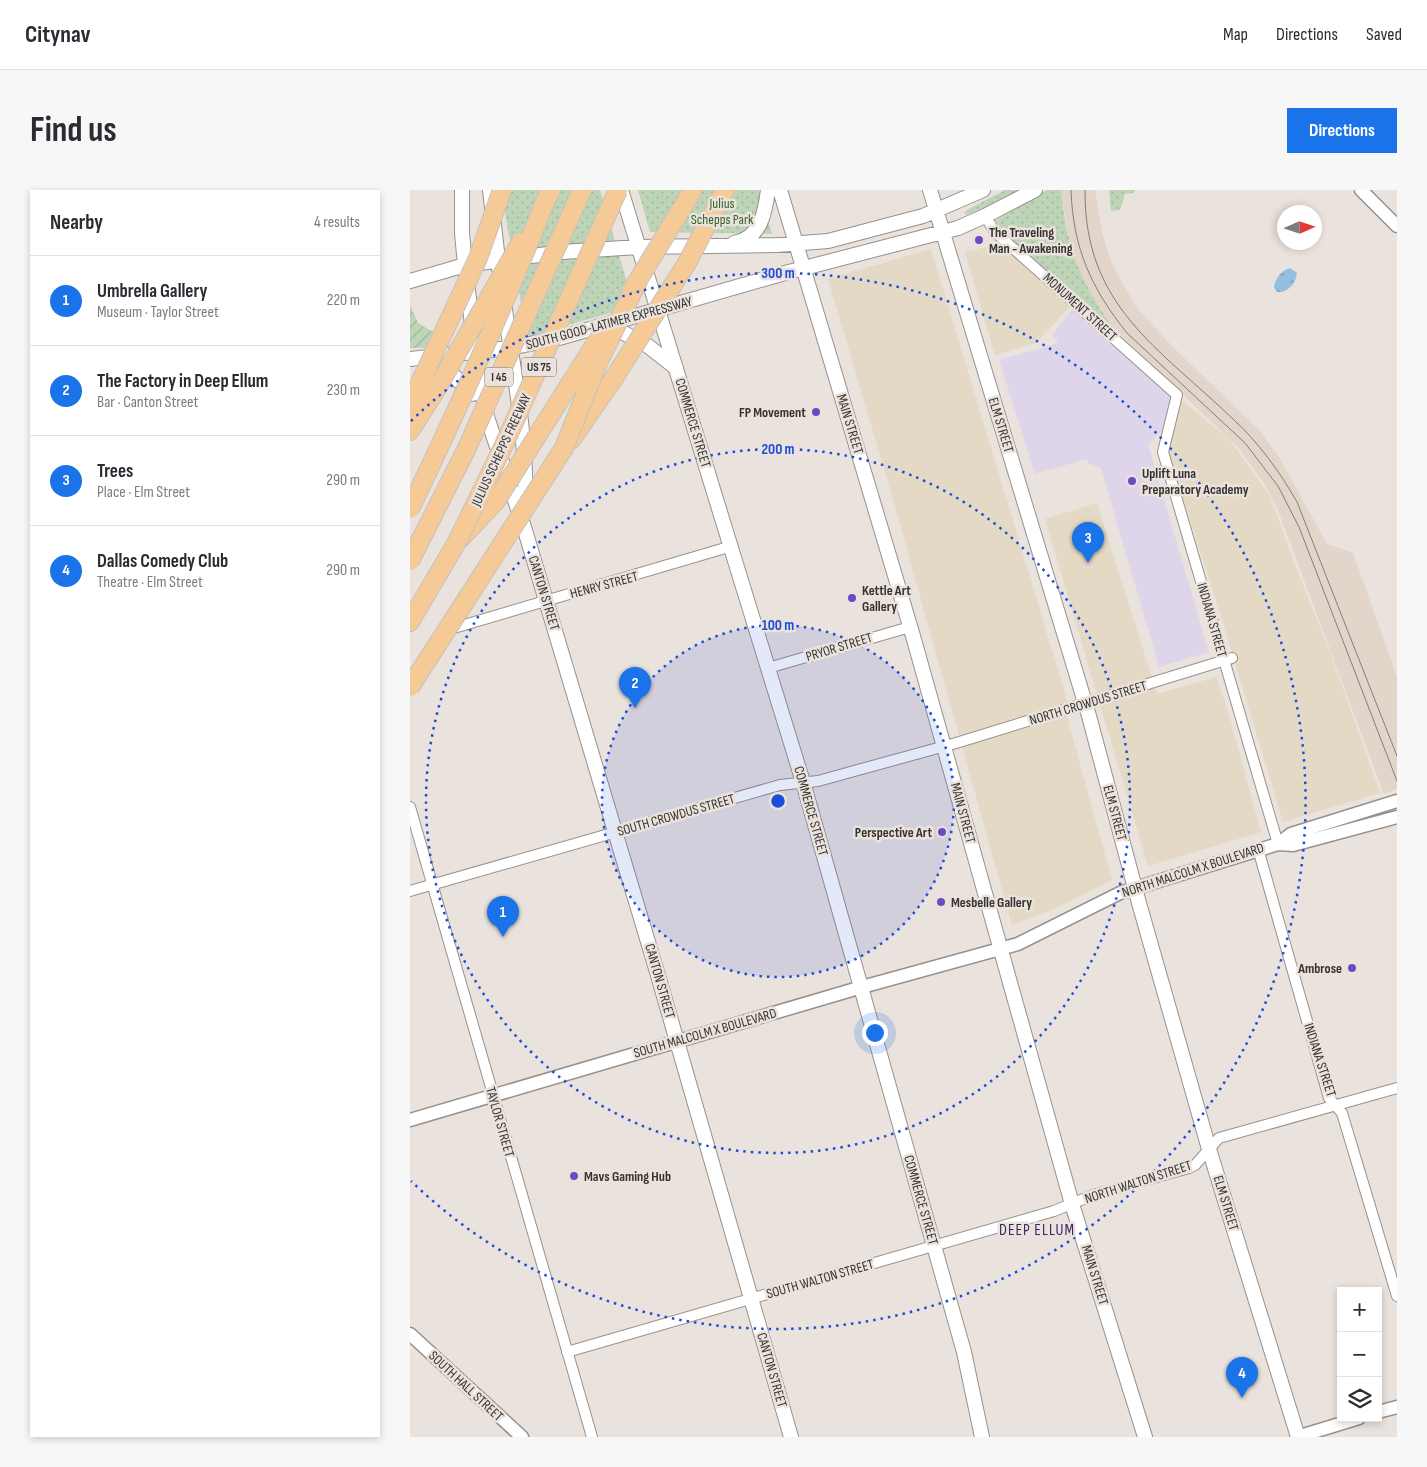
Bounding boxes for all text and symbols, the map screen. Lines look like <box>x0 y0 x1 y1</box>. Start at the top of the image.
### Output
text: Citynav <box>25 20 91 49</box>
text: Map <box>1223 24 1248 45</box>
text: Directions <box>1276 24 1338 45</box>
text: Saved <box>1366 24 1402 45</box>
button: Directions <box>1287 108 1397 153</box>
text: Find us <box>30 109 117 152</box>
park label: Julius Schepps Park <box>691 195 754 228</box>
north arrow <box>1277 205 1322 250</box>
text: Nearby <box>50 210 103 235</box>
text: 4 results <box>314 213 360 232</box>
place label: The Traveling Man - Awakening <box>989 224 1073 257</box>
marker: The Traveling Man - Awakening <box>973 234 985 246</box>
text: 300 m <box>761 264 795 283</box>
street label: MONUMENT STREET <box>1039 269 1121 345</box>
text: Umbrella Gallery <box>97 280 207 303</box>
text: 1 <box>63 291 69 310</box>
text: 220 m <box>327 291 360 310</box>
street label: SOUTH GOOD-LATIMER EXPRESSWAY <box>524 293 694 353</box>
text: Museum · Taylor Street <box>97 303 219 322</box>
road number: US 75 <box>522 358 556 376</box>
road number: I 45 <box>485 368 513 386</box>
text: The Factory in Deep Ellum <box>97 370 268 393</box>
street label: COMMERCE STREET <box>671 376 715 470</box>
text: 2 <box>62 381 70 400</box>
text: 230 m <box>327 381 360 400</box>
street label: JULIUS SCHEPPS FREEWAY <box>467 391 535 510</box>
street label: MAIN STREET <box>833 392 867 456</box>
text: Bar · Canton Street <box>97 393 198 412</box>
street label: ELM STREET <box>985 395 1018 455</box>
place label: FP Movement <box>739 404 806 421</box>
marker: FP Movement <box>810 406 822 418</box>
text: 200 m <box>761 440 795 459</box>
text: Trees <box>97 460 133 483</box>
place label: Uplift Luna Preparatory Academy <box>1142 465 1249 498</box>
text: 3 <box>62 471 70 490</box>
text: 290 m <box>326 471 360 490</box>
marker: Uplift Luna Preparatory Academy <box>1126 475 1138 487</box>
text: Place · Elm Street <box>97 483 190 502</box>
pin: 3 <box>1072 522 1104 563</box>
text: Dallas Comedy Club <box>97 550 228 573</box>
street label: CANTON STREET <box>525 554 563 633</box>
text: 4 <box>62 561 70 580</box>
text: 290 m <box>326 561 360 580</box>
street label: HENRY STREET <box>568 568 640 602</box>
text: Theatre · Elm Street <box>97 573 203 592</box>
street label: INDIANA STREET <box>1193 581 1231 659</box>
place label: Kettle Art Gallery <box>862 582 911 615</box>
marker: Kettle Art Gallery <box>846 592 858 604</box>
text: 100 m <box>762 616 794 635</box>
street label: PRYOR STREET <box>804 629 875 665</box>
pin: 2 <box>619 667 651 708</box>
street label: NORTH CROWDUS STREET <box>1027 677 1149 729</box>
street label: COMMERCE STREET <box>790 764 832 858</box>
street label: MAIN STREET <box>947 781 979 845</box>
street label: ELM STREET <box>1099 783 1131 843</box>
street label: SOUTH CROWDUS STREET <box>615 790 737 840</box>
centre of rings <box>769 792 787 810</box>
place label: Perspective Art <box>855 824 932 841</box>
marker: Perspective Art <box>936 826 948 838</box>
street label: NORTH MALCOLM X BOULEVARD <box>1120 839 1266 901</box>
place label: Mesbelle Gallery <box>951 894 1032 911</box>
pin: 1 <box>487 896 519 937</box>
marker: Mesbelle Gallery <box>935 896 947 908</box>
street label: CANTON STREET <box>641 942 679 1021</box>
place label: Ambrose <box>1297 960 1342 977</box>
marker: Ambrose <box>1346 962 1358 974</box>
street label: SOUTH MALCOLM X BOULEVARD <box>632 1004 778 1062</box>
your location <box>862 1020 888 1046</box>
street label: INDIANA STREET <box>1300 1021 1340 1099</box>
street label: TAYLOR STREET <box>482 1085 518 1159</box>
street label: COMMERCE STREET <box>900 1153 942 1247</box>
street label: NORTH WALTON STREET <box>1082 1157 1194 1207</box>
place label: Mavs Gaming Hub <box>584 1168 671 1185</box>
marker: Mavs Gaming Hub <box>568 1170 580 1182</box>
street label: ELM STREET <box>1210 1173 1243 1233</box>
district label: DEEP ELLUM <box>999 1221 1075 1240</box>
street label: MAIN STREET <box>1078 1243 1112 1307</box>
street label: SOUTH WALTON STREET <box>764 1255 876 1302</box>
map controls <box>1337 1287 1382 1422</box>
button: + <box>1337 1287 1382 1332</box>
street label: CANTON STREET <box>753 1331 791 1410</box>
button: − <box>1337 1332 1382 1377</box>
street label: SOUTH HALL STREET <box>425 1347 507 1425</box>
pin: 4 <box>1226 1357 1258 1398</box>
button: layers <box>1337 1377 1382 1422</box>

